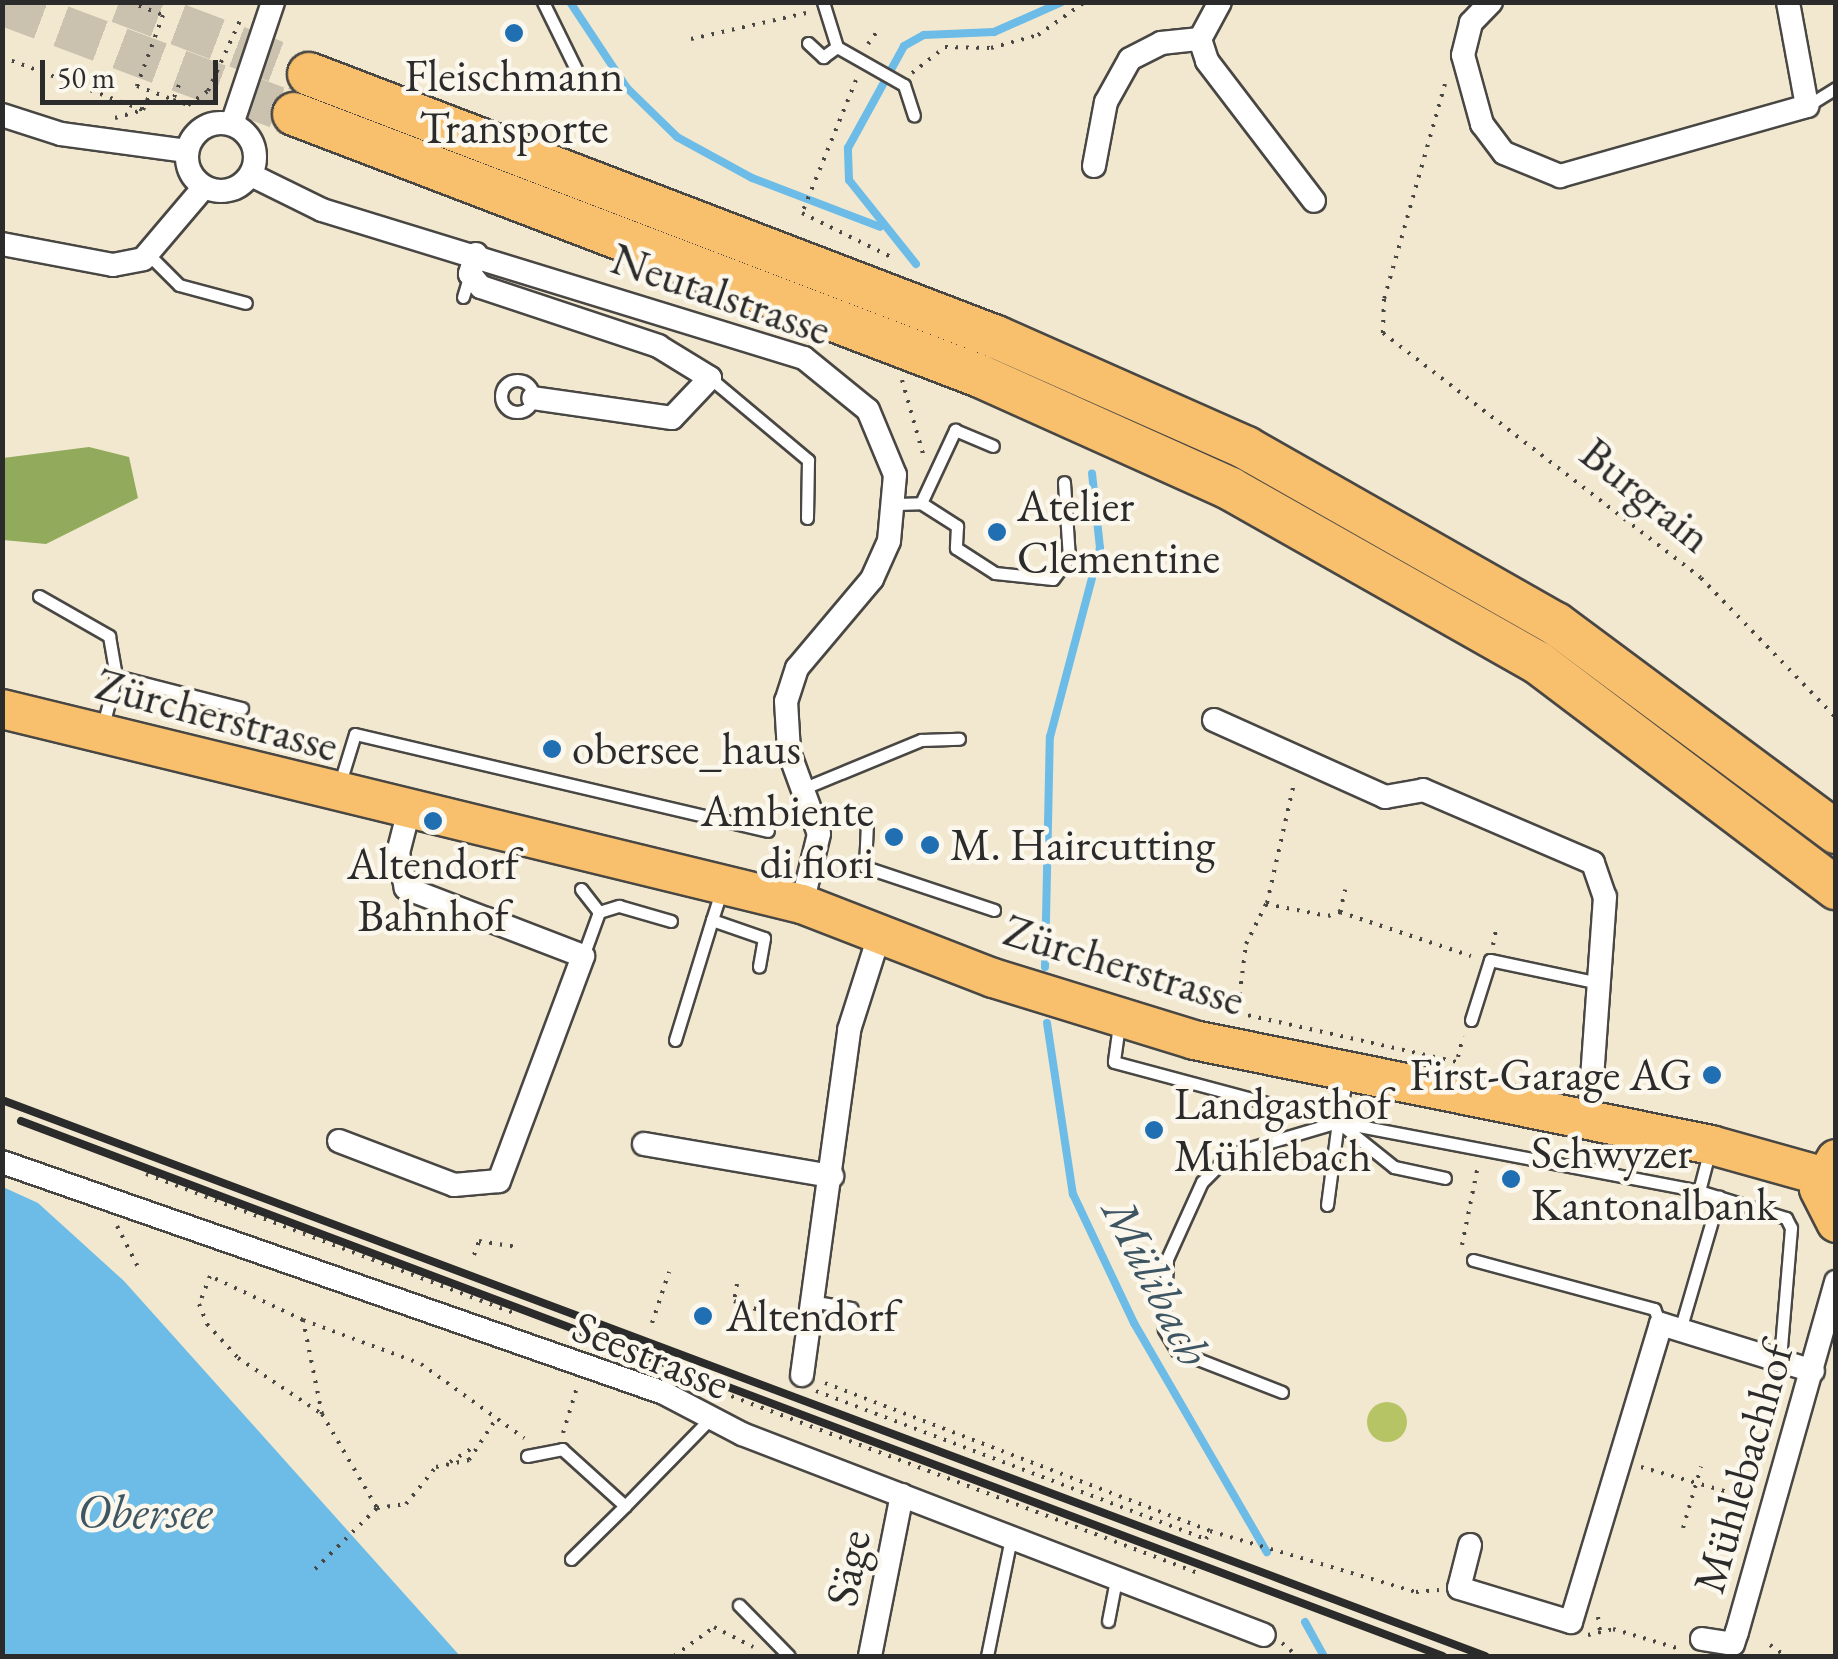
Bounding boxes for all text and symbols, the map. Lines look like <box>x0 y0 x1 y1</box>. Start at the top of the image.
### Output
marker: Fleischmann Transporte <box>503 22 525 44</box>
scale bar <box>45 40 222 102</box>
place label: Fleischmann Transporte <box>405 49 623 155</box>
text: 50 m <box>57 58 115 97</box>
street label: Neutalstrasse <box>604 231 838 357</box>
street label: Burgrain <box>1570 426 1722 564</box>
place label: Atelier Clementine <box>1017 479 1220 585</box>
marker: Atelier Clementine <box>986 521 1008 543</box>
street label: Zürcherstrasse <box>90 657 344 773</box>
place label: obersee_haus <box>572 722 801 776</box>
marker: obersee_haus <box>541 738 563 760</box>
place label: Ambiente di fiori <box>701 784 874 890</box>
marker: Altendorf Bahnhof <box>422 810 444 832</box>
place label: M. Haircutting <box>950 818 1215 872</box>
marker: Ambiente di fiori <box>883 826 905 848</box>
marker: M. Haircutting <box>919 834 941 856</box>
place label: Altendorf Bahnhof <box>347 837 519 943</box>
street label: Zürcherstrasse <box>997 903 1251 1027</box>
place label: First-Garage AG <box>1409 1048 1692 1102</box>
marker: First-Garage AG <box>1701 1064 1723 1086</box>
place label: Landgasthof Mühlebach <box>1174 1077 1391 1183</box>
marker: Landgasthof Mühlebach <box>1143 1119 1165 1141</box>
place label: Schwyzer Kantonalbank <box>1531 1126 1777 1232</box>
marker: Schwyzer Kantonalbank <box>1500 1168 1522 1190</box>
water label: Mülibach <box>1090 1189 1224 1375</box>
place label: Altendorf <box>726 1289 898 1343</box>
street label: Seestrasse <box>565 1299 737 1411</box>
marker: Altendorf <box>690 1303 716 1329</box>
street label: Mühlebachhof <box>1682 1337 1804 1599</box>
water label: Obersee <box>77 1483 213 1541</box>
street label: Säge <box>814 1526 882 1610</box>

